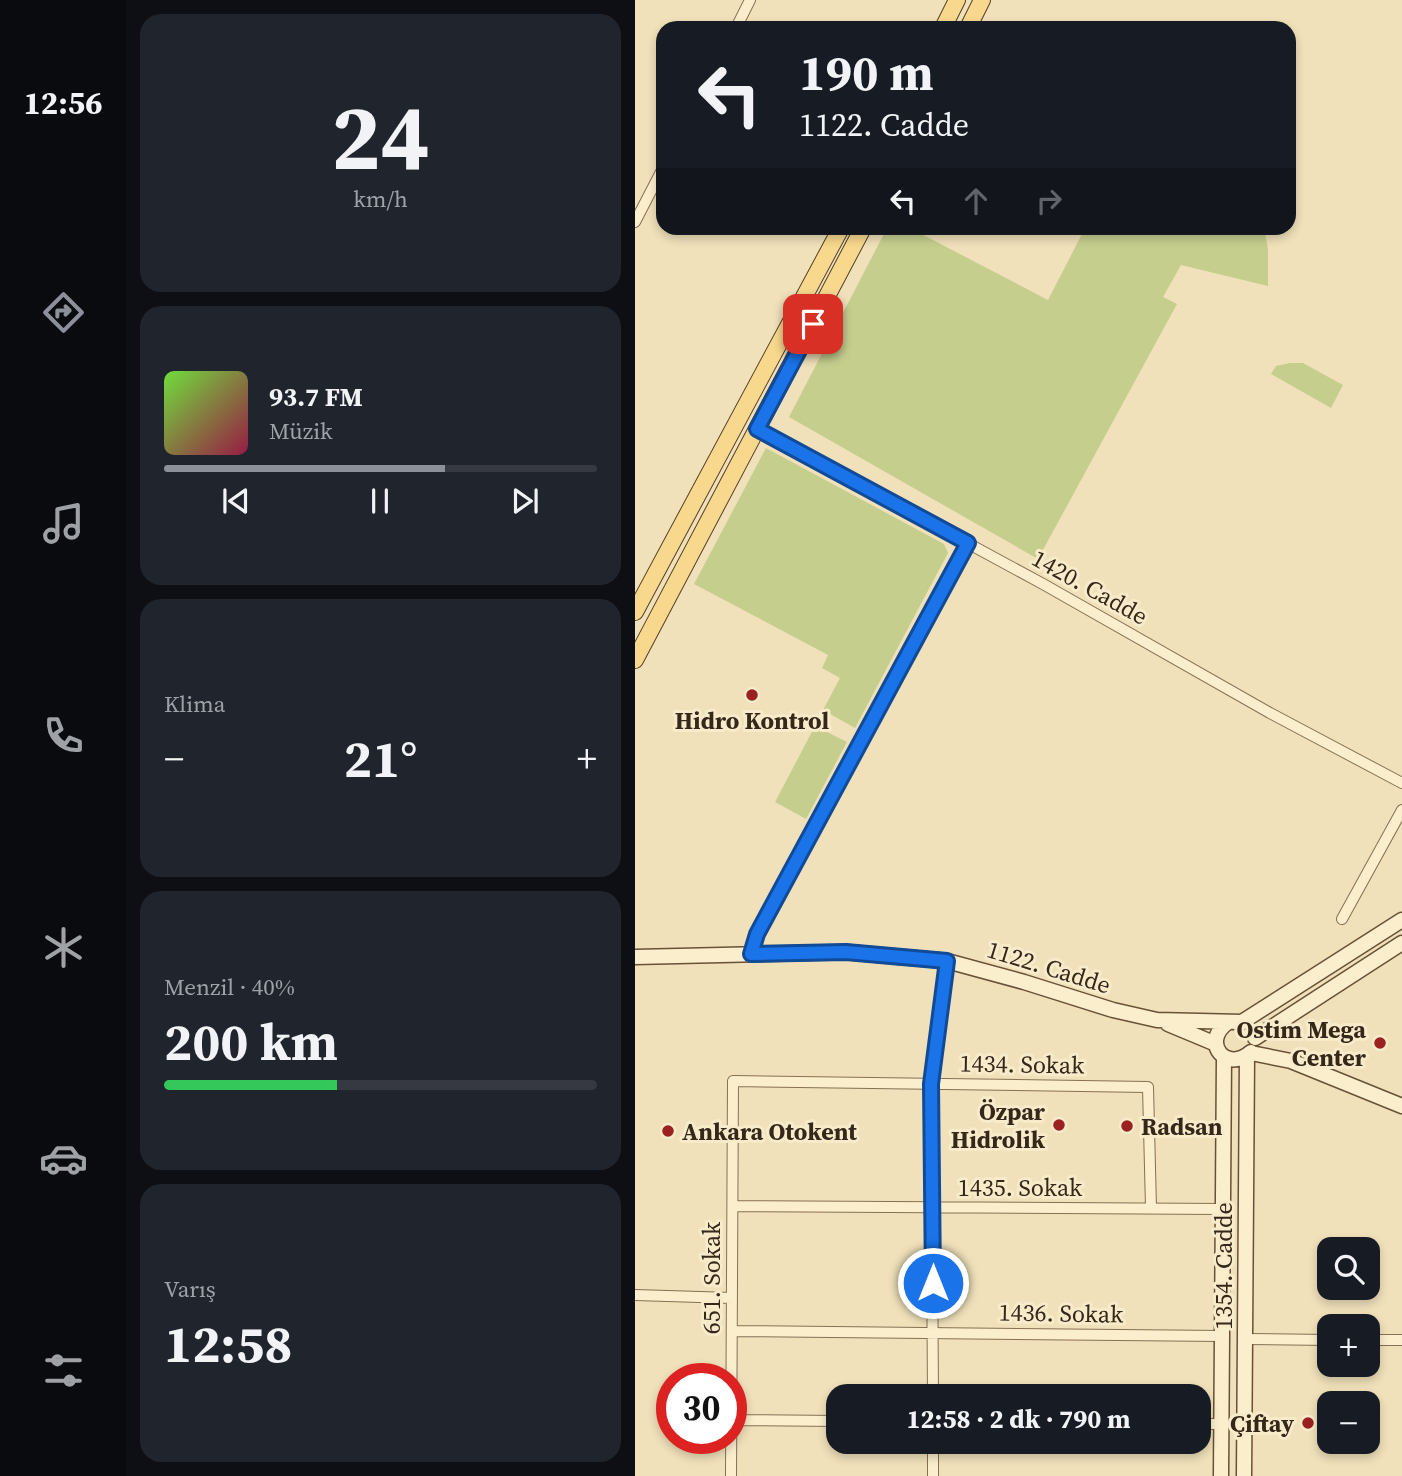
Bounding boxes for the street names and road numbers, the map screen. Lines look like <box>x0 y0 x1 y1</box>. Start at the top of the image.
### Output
street label: 1420. Cadde <box>1026 542 1154 632</box>
street label: 1122. Cadde <box>983 933 1115 1001</box>
street label: 1434. Sokak <box>959 1046 1085 1082</box>
street label: 1435. Sokak <box>958 1171 1083 1204</box>
street label: 1354. Cadde <box>1207 1202 1240 1330</box>
street label: 651. Sokak <box>695 1221 728 1334</box>
street label: 1436. Sokak <box>998 1295 1124 1331</box>

